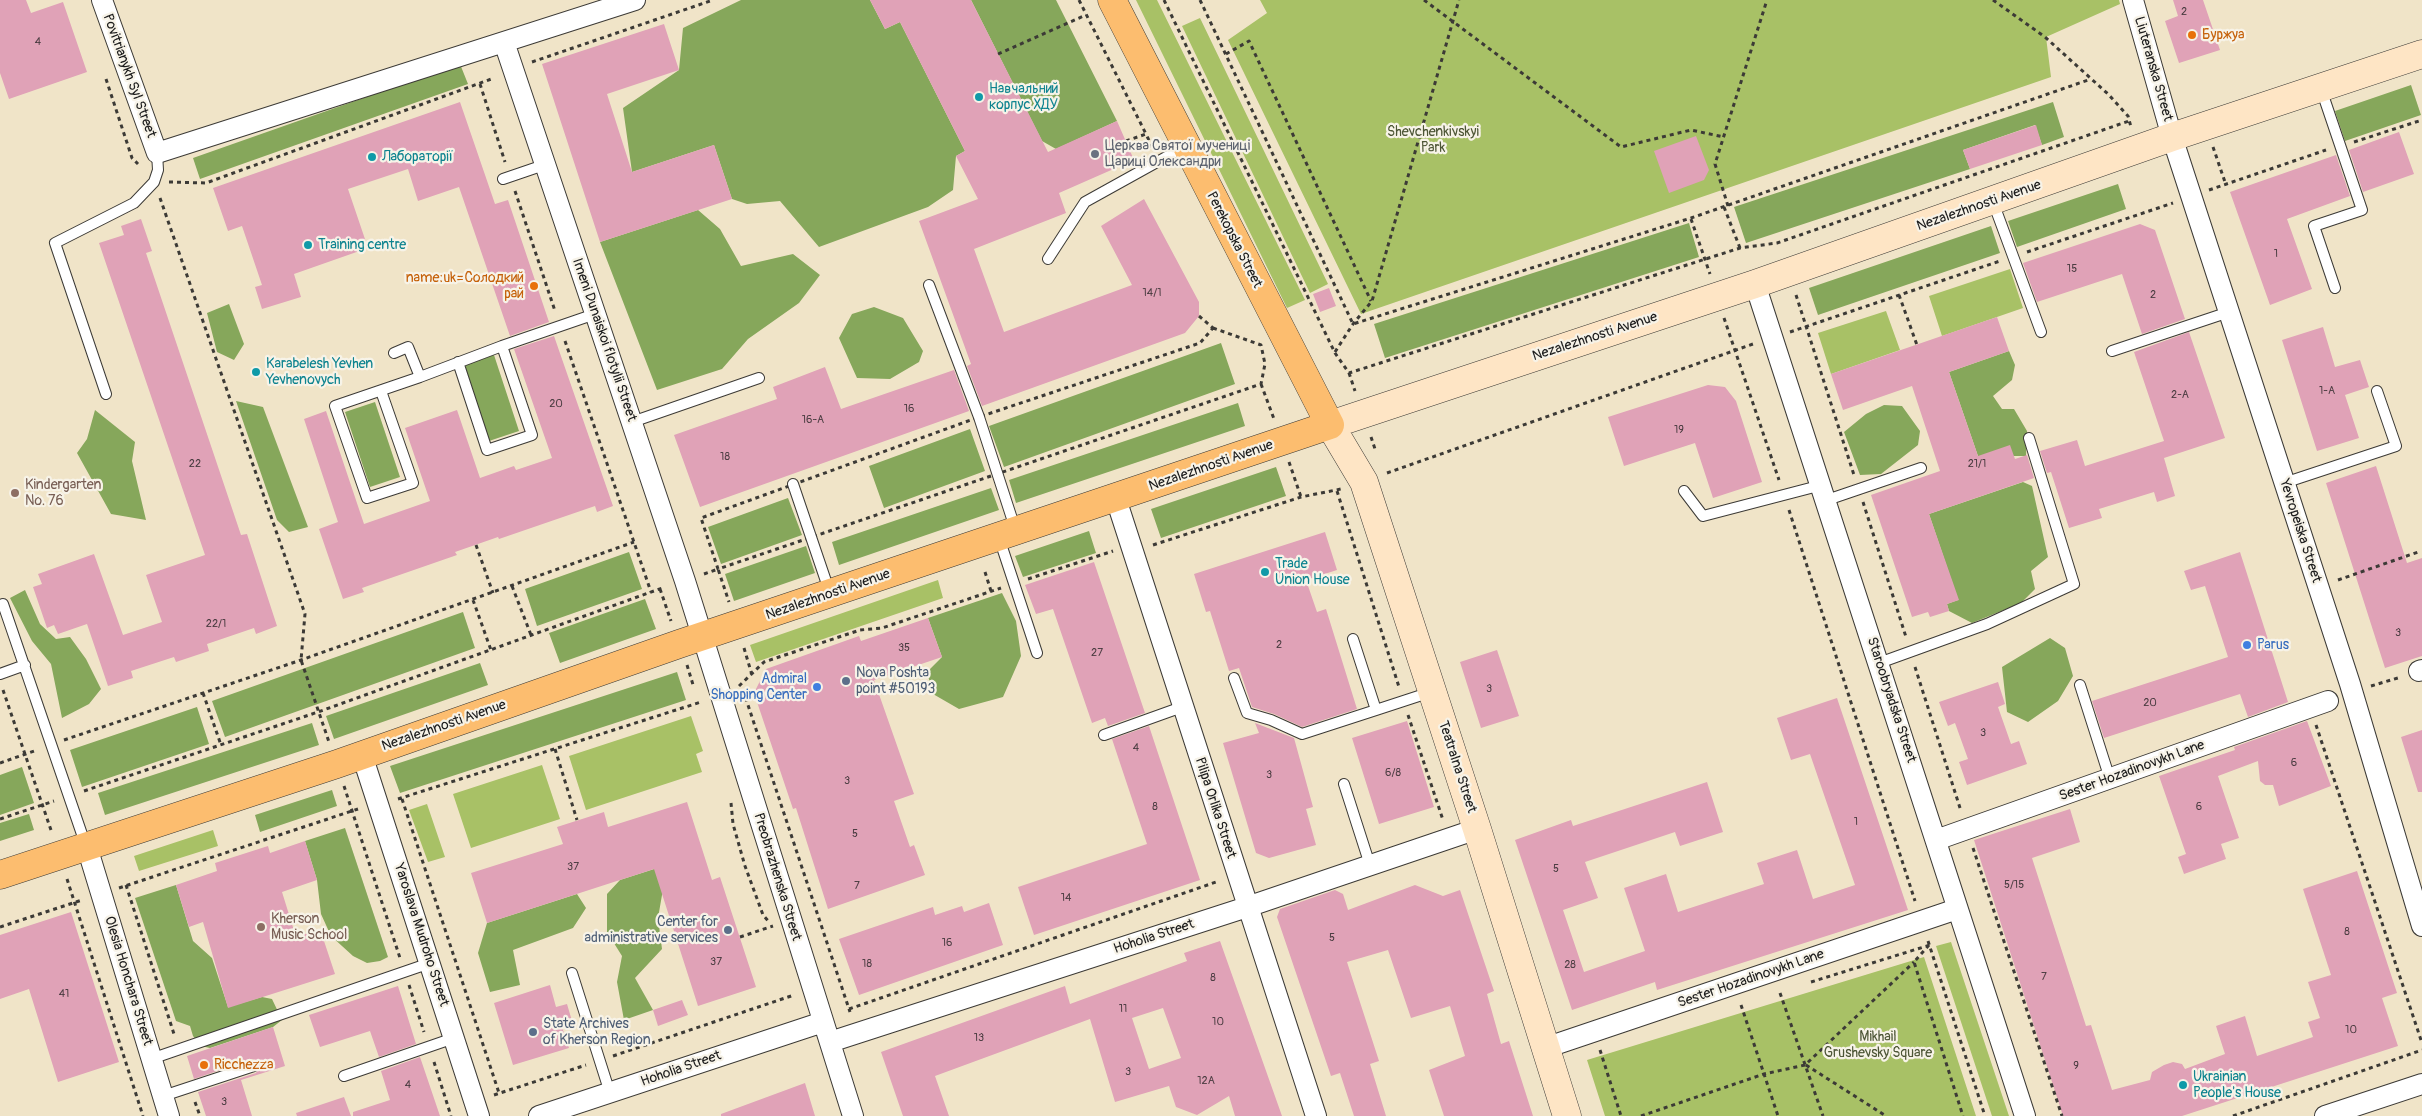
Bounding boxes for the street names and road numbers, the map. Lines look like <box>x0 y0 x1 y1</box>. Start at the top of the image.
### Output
street label: Povitrianykh Syl Street <box>99 12 159 140</box>
street label: Liuteranska Street <box>2130 15 2176 123</box>
street label: Nezalezhnosti Avenue <box>1915 177 2043 235</box>
street label: Perekopska Street <box>1202 189 1266 291</box>
street label: Imeni Dunaiskoi flotylii Street <box>568 256 640 424</box>
street label: Nezalezhnosti Avenue <box>1530 309 1660 365</box>
street label: Nezalezhnosti Avenue <box>1147 437 1275 495</box>
street label: Yevropeiska Street <box>2275 477 2325 585</box>
street label: Nezalezhnosti Avenue <box>764 566 892 624</box>
street label: Staroobryadska Street <box>1863 635 1919 765</box>
street label: Nezalezhnosti Avenue <box>380 697 508 755</box>
street label: Teatralna Street <box>1434 719 1480 815</box>
street label: Sester Hozadinovykh Lane <box>2057 737 2207 805</box>
street label: Pilipa Orlika Street <box>1191 755 1239 861</box>
street label: Preobrazhenska Street <box>750 811 804 943</box>
street label: Yaroslava Mudroho Street <box>390 861 452 1009</box>
street label: Olesia Honchara Street <box>100 914 156 1048</box>
street label: Hoholia Street <box>1112 916 1196 958</box>
street label: Sester Hozadinovykh Lane <box>1676 946 1826 1012</box>
street label: Hoholia Street <box>639 1047 723 1091</box>

